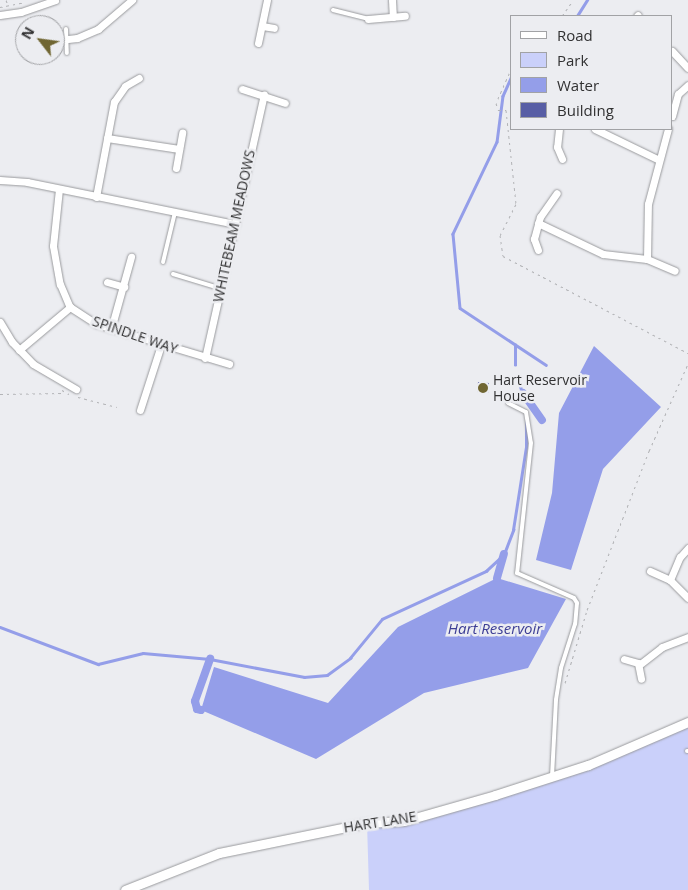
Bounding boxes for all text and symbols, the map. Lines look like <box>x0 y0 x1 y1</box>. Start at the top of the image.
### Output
north arrow <box>15 15 65 65</box>
legend <box>510 15 673 130</box>
text: N <box>16 23 39 42</box>
text: Road <box>557 25 593 45</box>
text: Park <box>557 50 588 70</box>
text: Water <box>557 75 599 95</box>
text: Building <box>557 100 614 120</box>
street label: WHITEBEAM MEADOWS <box>210 148 258 304</box>
street label: SPINDLE WAY <box>90 313 180 357</box>
place label: Hart Reservoir House <box>493 372 587 404</box>
marker: Hart Reservoir House <box>477 382 489 394</box>
water label: Hart Reservoir <box>448 620 542 638</box>
street label: HART LANE <box>342 808 418 836</box>

